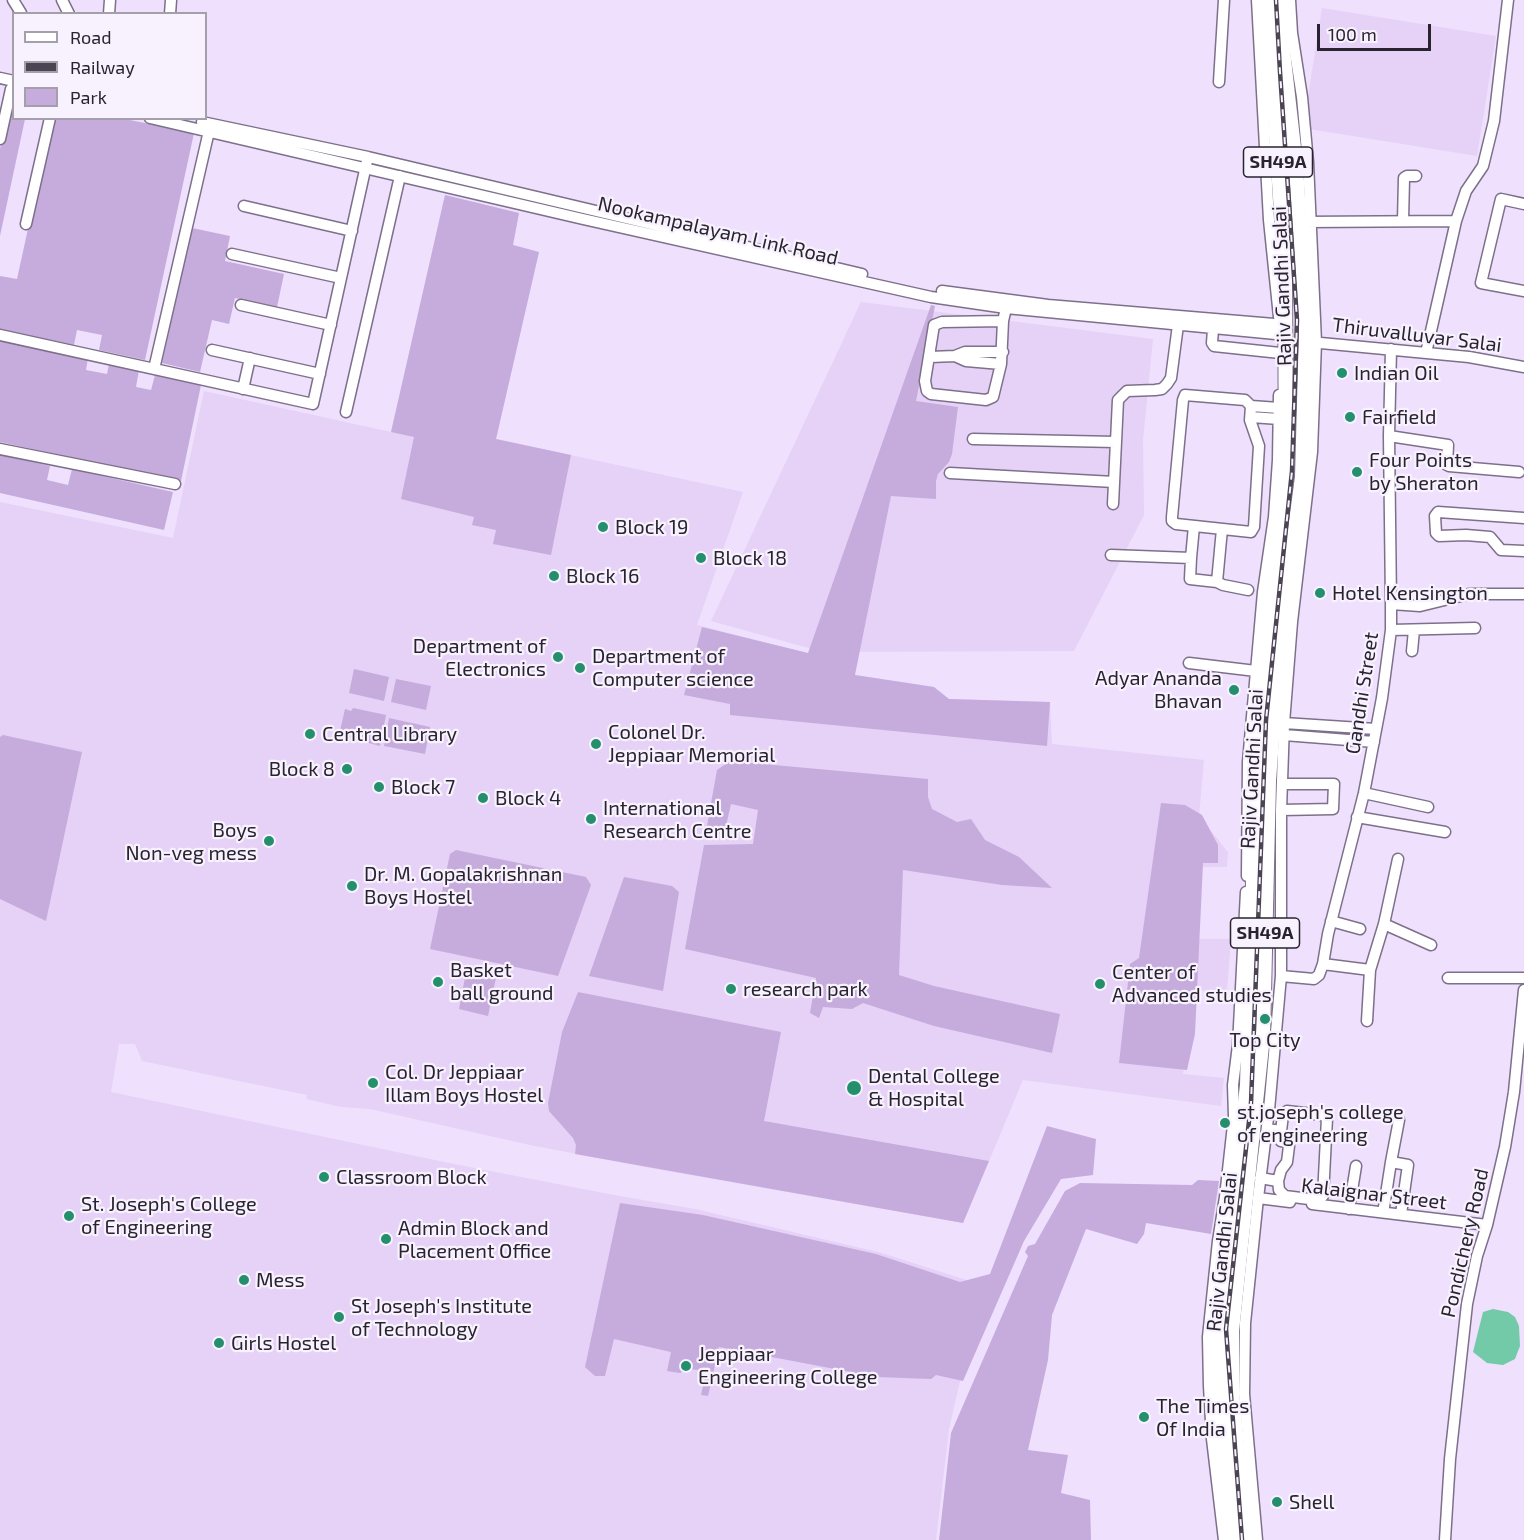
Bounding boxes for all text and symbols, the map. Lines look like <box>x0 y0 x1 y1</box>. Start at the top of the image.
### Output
legend <box>12 12 207 120</box>
scale bar <box>1320 12 1434 50</box>
text: 100 m <box>1328 23 1377 45</box>
text: Road <box>70 26 111 48</box>
text: Railway <box>70 56 135 78</box>
text: Park <box>70 86 107 108</box>
road number: SH49A <box>1244 147 1312 177</box>
street label: Nookampalayam Link Road <box>595 192 841 270</box>
street label: Rajiv Gandhi Salai <box>1267 206 1297 366</box>
street label: Thiruvalluvar Salai <box>1331 313 1503 357</box>
place label: Indian Oil <box>1354 361 1439 385</box>
marker: Indian Oil <box>1335 366 1349 380</box>
place label: Fairfield <box>1362 405 1437 429</box>
marker: Fairfield <box>1343 410 1357 424</box>
place label: Four Points by Sheraton <box>1369 448 1479 495</box>
marker: Four Points by Sheraton <box>1350 465 1364 479</box>
place label: Block 19 <box>615 515 689 539</box>
marker: Block 19 <box>596 520 610 534</box>
place label: Block 18 <box>713 546 787 570</box>
marker: Block 18 <box>694 551 708 565</box>
place label: Block 16 <box>566 564 640 588</box>
marker: Block 16 <box>547 569 561 583</box>
place label: Hotel Kensington <box>1332 581 1488 605</box>
marker: Hotel Kensington <box>1313 586 1327 600</box>
street label: Gandhi Street <box>1341 630 1383 756</box>
place label: Department of Electronics <box>413 634 546 681</box>
place label: Department of Computer science <box>592 644 754 691</box>
marker: Department of Electronics <box>551 650 565 664</box>
marker: Department of Computer science <box>573 661 587 675</box>
place label: Adyar Ananda Bhavan <box>1095 666 1222 713</box>
marker: Adyar Ananda Bhavan <box>1227 683 1241 697</box>
street label: Rajiv Gandhi Salai <box>1236 688 1268 850</box>
place label: Colonel Dr. Jeppiaar Memorial <box>608 720 775 767</box>
place label: Central Library <box>322 722 457 746</box>
marker: Central Library <box>303 727 317 741</box>
marker: Colonel Dr. Jeppiaar Memorial <box>589 737 603 751</box>
place label: Block 8 <box>269 757 335 781</box>
marker: Block 8 <box>340 762 354 776</box>
place label: Block 7 <box>391 775 455 799</box>
marker: Block 7 <box>372 780 386 794</box>
place label: Block 4 <box>495 786 561 810</box>
marker: Block 4 <box>476 791 490 805</box>
place label: International Research Centre <box>603 796 751 843</box>
marker: International Research Centre <box>584 812 598 826</box>
place label: Boys Non-veg mess <box>126 818 257 865</box>
marker: Boys Non-veg mess <box>262 834 276 848</box>
place label: Dr. M. Gopalakrishnan Boys Hostel <box>364 862 562 909</box>
marker: Dr. M. Gopalakrishnan Boys Hostel <box>345 879 359 893</box>
road number: SH49A <box>1230 918 1300 948</box>
place label: Basket ball ground <box>450 958 553 1005</box>
place label: Center of Advanced studies <box>1112 960 1272 1007</box>
marker: Basket ball ground <box>431 975 445 989</box>
place label: research park <box>743 977 868 1001</box>
marker: Center of Advanced studies <box>1093 977 1107 991</box>
marker: research park <box>724 982 738 996</box>
marker: Top City <box>1258 1012 1272 1026</box>
place label: Top City <box>1229 1028 1301 1052</box>
place label: Col. Dr Jeppiaar Illam Boys Hostel <box>385 1060 543 1107</box>
place label: Dental College & Hospital <box>868 1064 1000 1111</box>
marker: Col. Dr Jeppiaar Illam Boys Hostel <box>366 1076 380 1090</box>
marker: Dental College & Hospital <box>845 1079 863 1097</box>
place label: st.joseph's college of engineering <box>1237 1100 1404 1147</box>
marker: st.joseph's college of engineering <box>1218 1116 1232 1130</box>
place label: Classroom Block <box>336 1165 487 1189</box>
street label: Pondichery Road <box>1436 1166 1494 1320</box>
marker: Classroom Block <box>317 1170 331 1184</box>
street label: Rajiv Gandhi Salai <box>1202 1171 1242 1333</box>
street label: Kalaignar Street <box>1300 1173 1448 1215</box>
place label: St. Joseph's College of Engineering <box>81 1192 257 1239</box>
marker: St. Joseph's College of Engineering <box>62 1209 76 1223</box>
place label: Admin Block and Placement Office <box>398 1216 551 1263</box>
marker: Admin Block and Placement Office <box>379 1232 393 1246</box>
place label: Mess <box>256 1268 305 1292</box>
marker: Mess <box>237 1273 251 1287</box>
place label: St Joseph's Institute of Technology <box>351 1294 532 1341</box>
marker: St Joseph's Institute of Technology <box>332 1310 346 1324</box>
place label: Girls Hostel <box>231 1331 336 1355</box>
marker: Girls Hostel <box>212 1336 226 1350</box>
place label: Jeppiaar Engineering College <box>698 1342 877 1389</box>
marker: Jeppiaar Engineering College <box>679 1359 693 1373</box>
place label: The Times Of India <box>1156 1394 1249 1441</box>
marker: The Times Of India <box>1137 1410 1151 1424</box>
place label: Shell <box>1289 1490 1334 1514</box>
marker: Shell <box>1270 1495 1284 1509</box>

